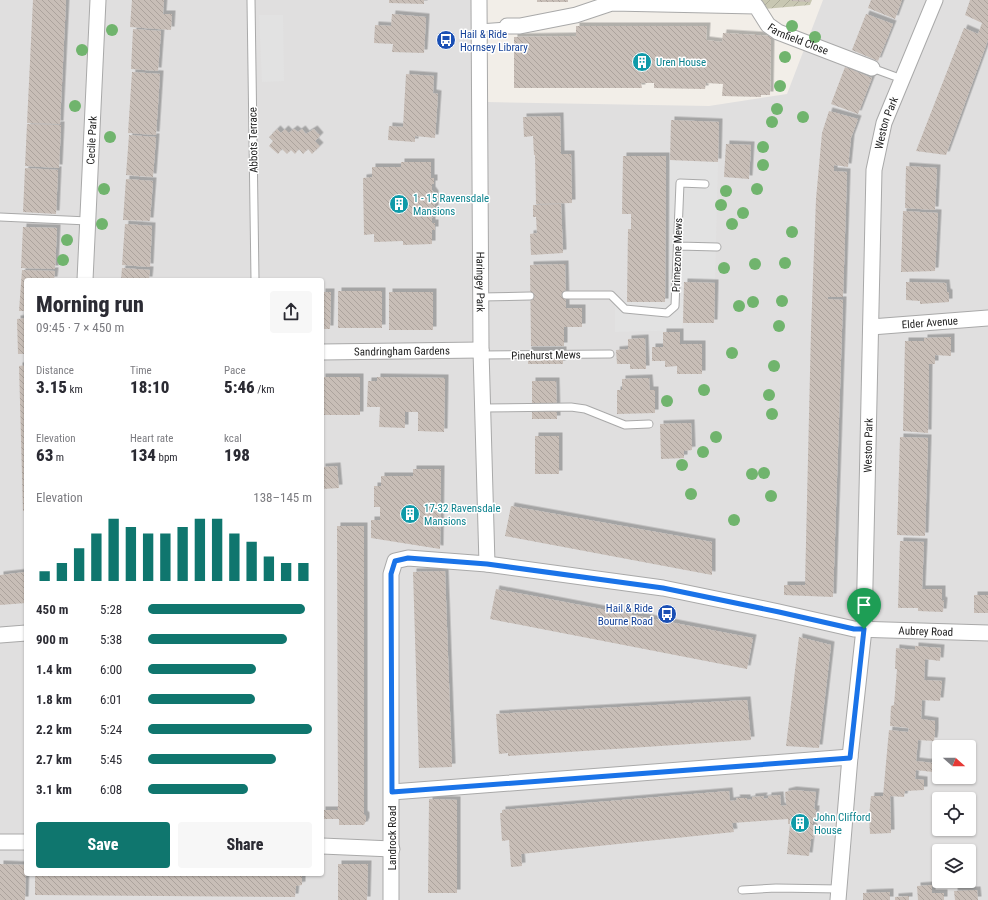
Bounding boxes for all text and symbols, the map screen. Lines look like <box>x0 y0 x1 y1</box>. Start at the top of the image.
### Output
street label: Farnfield Close <box>765 21 830 58</box>
place label: Hail & Ride Hornsey Library <box>460 28 528 54</box>
bus stop icon: Hail & Ride Hornsey Library <box>435 29 457 51</box>
building icon: Uren House <box>631 51 653 73</box>
place label: Uren House <box>656 56 706 69</box>
street label: Weston Park <box>873 95 901 151</box>
street label: Abbots Terrace <box>246 107 261 173</box>
street label: Cecile Park <box>84 115 100 165</box>
place label: 1 - 15 Ravensdale Mansions <box>413 192 489 218</box>
building icon: 1 - 15 Ravensdale Mansions <box>388 193 410 215</box>
street label: Primezone Mews <box>670 218 685 292</box>
street label: Haringey Park <box>473 252 487 312</box>
button: share <box>270 291 312 333</box>
text: Morning run <box>36 292 144 317</box>
street label: Elder Avenue <box>901 314 958 332</box>
text: 09:45 · 7 × 450 m <box>36 320 124 335</box>
street label: Sandringham Gardens <box>354 344 450 359</box>
street label: Pinehurst Mews <box>511 348 581 363</box>
text: Distance <box>36 364 74 377</box>
text: Time <box>130 364 152 377</box>
text: Pace <box>224 364 246 377</box>
text: 3.15 <box>36 377 67 397</box>
text: 18:10 <box>130 377 169 397</box>
text: 5:46 <box>224 377 255 397</box>
text: km <box>67 383 83 396</box>
text: /km <box>255 383 275 396</box>
street label: Weston Park <box>861 418 876 473</box>
text: Elevation <box>36 432 76 445</box>
text: Heart rate <box>130 432 173 445</box>
text: kcal <box>224 432 242 445</box>
text: 63 <box>36 445 53 465</box>
text: 134 <box>130 445 156 465</box>
text: 198 <box>224 445 250 465</box>
text: m <box>53 451 64 464</box>
text: bpm <box>156 451 178 464</box>
text: Elevation <box>36 490 83 505</box>
text: 138–145 m <box>253 490 312 505</box>
place label: 17-32 Ravensdale Mansions <box>424 502 501 528</box>
building icon: 17-32 Ravensdale Mansions <box>399 503 421 525</box>
pin <box>847 588 881 629</box>
icon: arrive <box>853 594 875 616</box>
text: 450 m <box>36 602 68 617</box>
text: 5:28 <box>100 602 122 617</box>
place label: Hail & Ride Bourne Road <box>598 602 653 628</box>
bus stop icon: Hail & Ride Bourne Road <box>656 603 678 625</box>
street label: Aubrey Road <box>898 624 953 639</box>
text: 900 m <box>36 632 68 647</box>
text: 5:38 <box>100 632 122 647</box>
text: 1.4 km <box>36 662 72 677</box>
text: 6:00 <box>100 662 122 677</box>
text: 1.8 km <box>36 692 72 707</box>
text: 6:01 <box>100 692 122 707</box>
text: 2.2 km <box>36 722 72 737</box>
text: 5:24 <box>100 722 122 737</box>
north arrow <box>932 740 976 784</box>
map controls <box>932 740 976 888</box>
text: 2.7 km <box>36 752 72 767</box>
text: 5:45 <box>100 752 122 767</box>
text: 3.1 km <box>36 782 72 797</box>
text: 6:08 <box>100 782 122 797</box>
button: locate <box>932 792 976 836</box>
street label: Landrock Road <box>386 806 399 870</box>
place label: John Clifford House <box>814 811 870 837</box>
building icon: John Clifford House <box>789 812 811 834</box>
button: Save <box>36 822 170 868</box>
button: Share <box>178 822 312 868</box>
button: layers <box>932 844 976 888</box>

